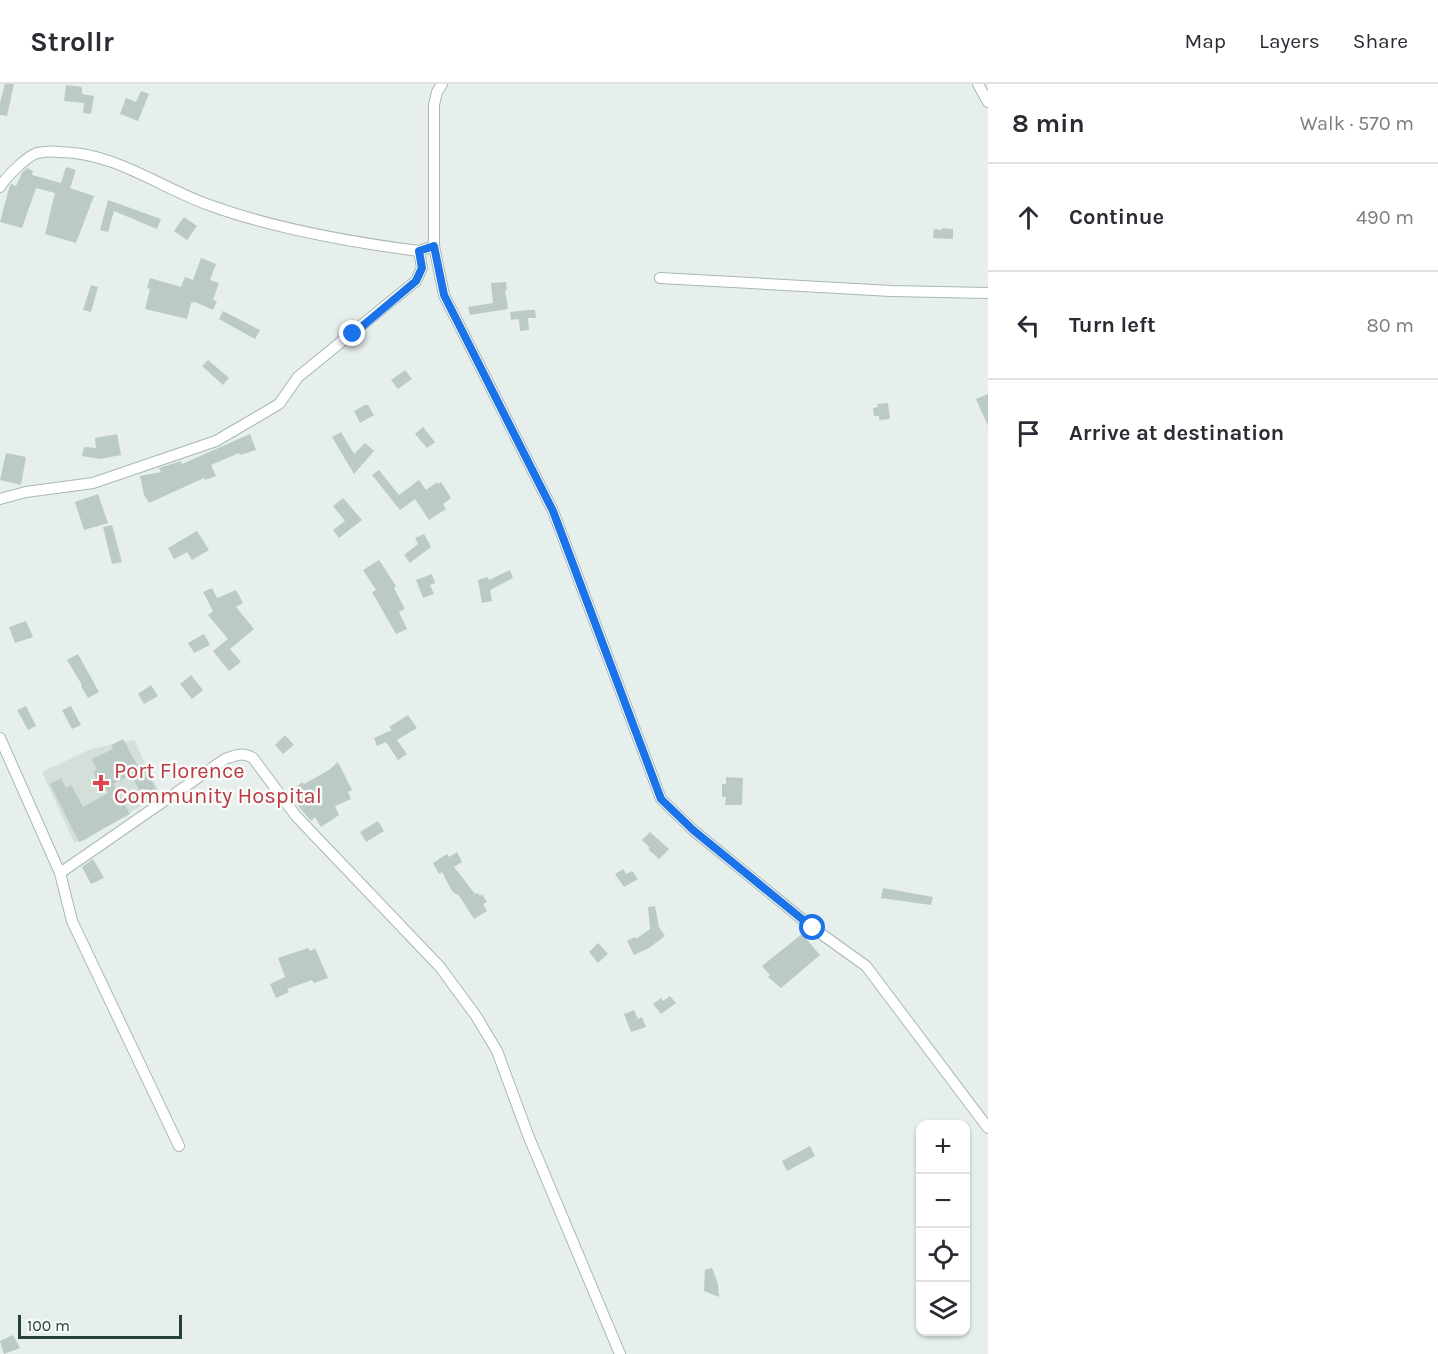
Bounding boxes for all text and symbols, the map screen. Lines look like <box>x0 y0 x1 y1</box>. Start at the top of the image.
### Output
text: Strollr <box>30 25 114 58</box>
text: Map <box>1184 29 1226 53</box>
text: Layers <box>1259 29 1320 53</box>
text: Share <box>1353 29 1408 53</box>
text: 8 min <box>1012 108 1085 139</box>
text: Walk · 570 m <box>1300 112 1414 135</box>
icon: ahead <box>1012 201 1045 234</box>
text: Continue <box>1069 204 1164 230</box>
text: 490 m <box>1356 206 1414 229</box>
icon: left <box>1012 309 1045 342</box>
text: Turn left <box>1069 312 1156 338</box>
text: 80 m <box>1366 314 1414 337</box>
route end <box>339 320 365 346</box>
icon: arrive <box>1012 417 1045 450</box>
text: Arrive at destination <box>1069 420 1284 446</box>
place label: Port Florence Community Hospital <box>114 758 322 809</box>
marker: Port Florence Community Hospital <box>92 774 110 792</box>
route start <box>799 914 825 940</box>
map controls <box>916 1120 970 1336</box>
button: + <box>916 1120 970 1174</box>
button: − <box>916 1174 970 1228</box>
button: locate <box>916 1228 970 1282</box>
button: layers <box>916 1282 970 1336</box>
scale bar <box>18 1312 182 1340</box>
text: 100 m <box>27 1316 70 1335</box>

